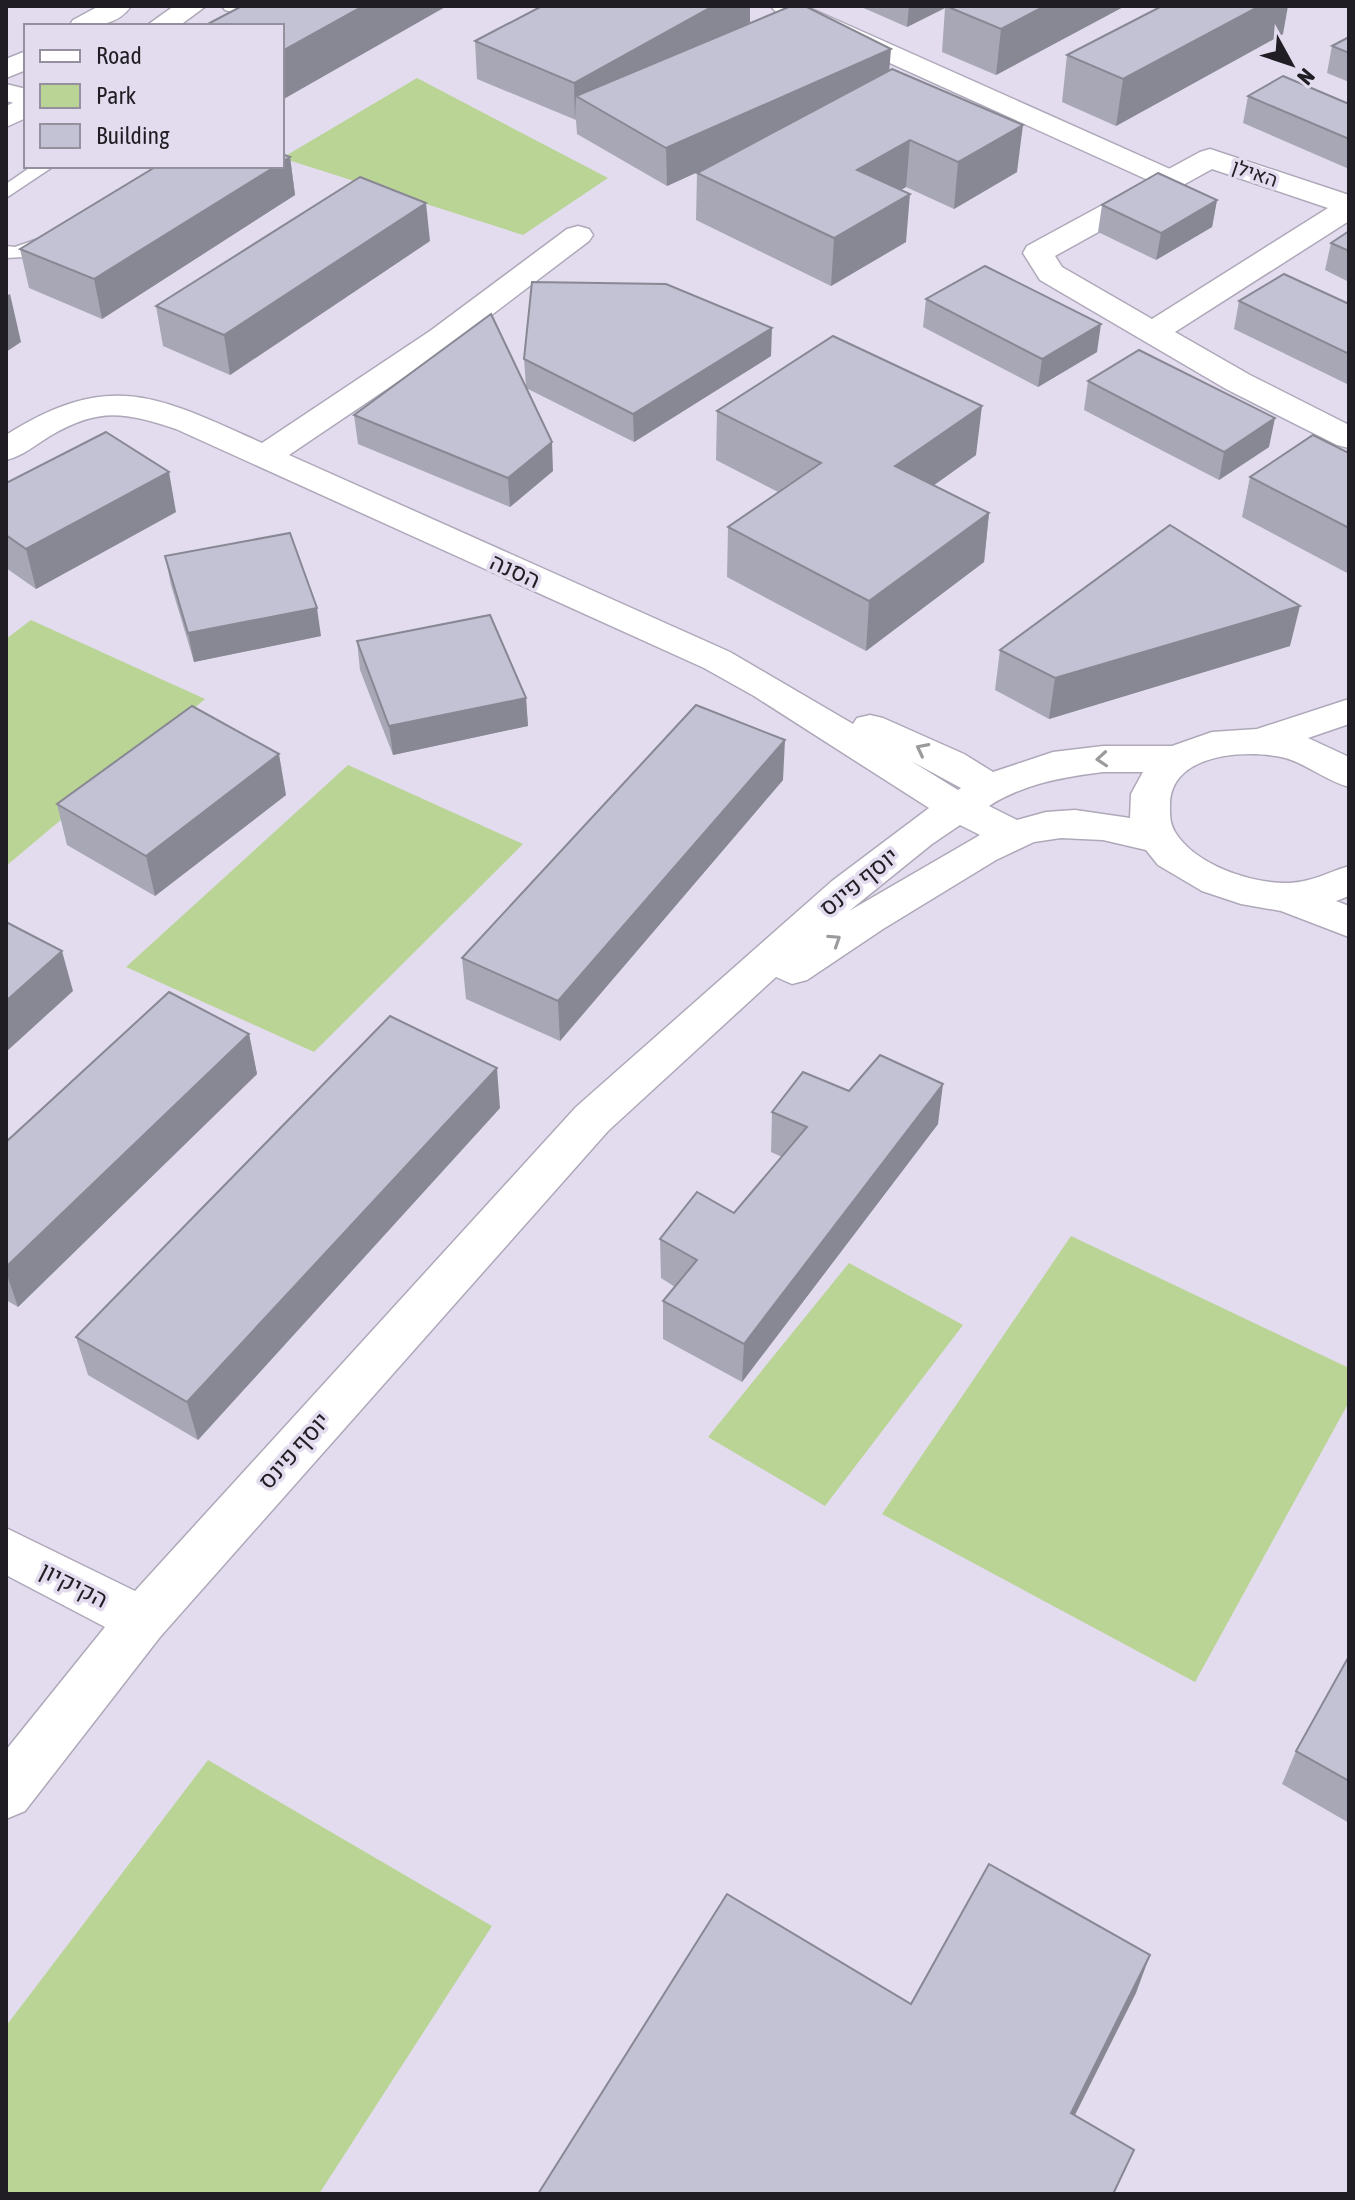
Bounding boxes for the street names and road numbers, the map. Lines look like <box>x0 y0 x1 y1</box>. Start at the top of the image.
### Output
street label: האילן <box>1229 154 1281 191</box>
street label: הסנה <box>486 548 545 593</box>
street label: יוסף פינס <box>814 842 903 921</box>
street label: יוסף פינס <box>252 1407 335 1494</box>
street label: הקיקיון <box>36 1556 113 1613</box>

